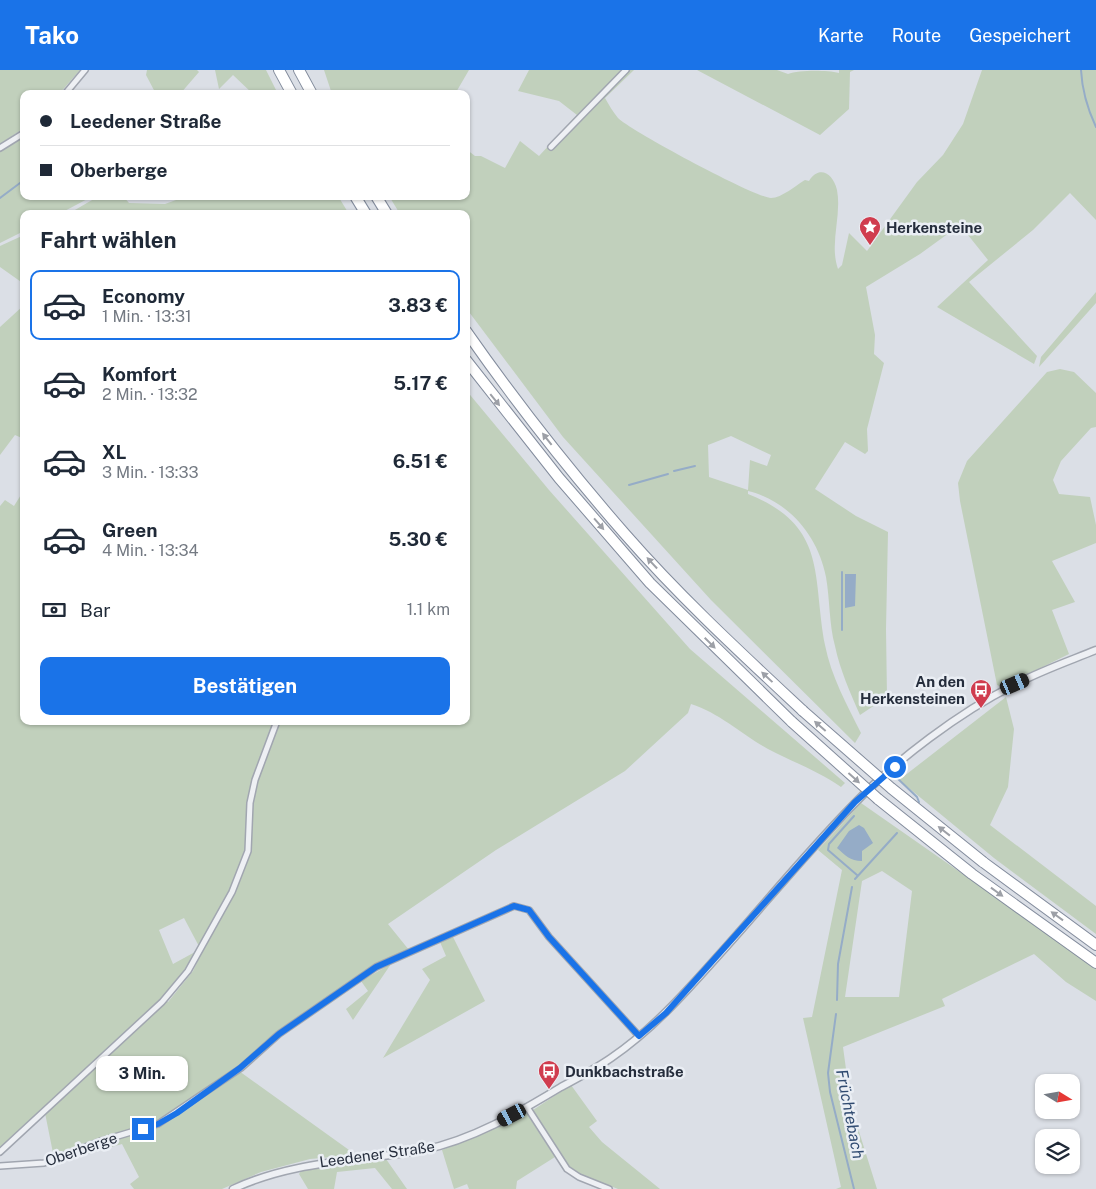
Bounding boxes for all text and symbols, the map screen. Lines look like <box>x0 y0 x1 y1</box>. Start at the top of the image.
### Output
text: Tako <box>25 21 79 49</box>
text: Karte <box>818 25 864 46</box>
text: Route <box>892 25 941 46</box>
text: Gespeichert <box>969 25 1071 46</box>
text: Leedener Straße <box>70 110 222 132</box>
text: Oberberge <box>70 159 167 181</box>
place icon: Herkensteine <box>858 215 882 246</box>
place label: Herkensteine <box>886 219 982 236</box>
text: Fahrt wählen <box>40 227 177 253</box>
icon: car <box>42 283 87 328</box>
text: Economy <box>102 285 185 307</box>
text: 3.83 € <box>388 294 448 316</box>
text: 1 Min. · 13:31 <box>102 307 192 326</box>
icon: car <box>42 361 87 406</box>
text: Komfort <box>102 363 177 385</box>
text: 5.17 € <box>393 372 448 394</box>
text: 2 Min. · 13:32 <box>102 385 198 404</box>
one-way arrow <box>490 393 501 406</box>
one-way arrow <box>541 433 552 446</box>
icon: car <box>42 439 87 484</box>
text: XL <box>102 441 127 463</box>
text: 6.51 € <box>393 450 448 472</box>
text: 3 Min. · 13:33 <box>102 463 199 482</box>
icon: car <box>42 517 87 562</box>
one-way arrow <box>594 518 605 531</box>
text: Green <box>102 519 157 541</box>
text: 5.30 € <box>389 528 448 550</box>
text: 4 Min. · 13:34 <box>102 541 199 560</box>
one-way arrow <box>646 557 658 569</box>
icon: cash <box>40 596 68 624</box>
text: Bar <box>80 599 111 621</box>
text: 1.1 km <box>407 600 450 619</box>
one-way arrow <box>704 637 716 649</box>
button: Bestätigen <box>40 657 450 715</box>
one-way arrow <box>761 671 773 683</box>
car <box>998 671 1031 697</box>
place label: An den Herkensteinen <box>860 673 965 707</box>
bus stop icon: An den Herkensteinen <box>969 678 993 709</box>
one-way arrow <box>814 721 827 732</box>
route start <box>884 756 906 778</box>
one-way arrow <box>848 772 860 784</box>
one-way arrow <box>938 826 951 837</box>
one-way arrow <box>990 887 1004 897</box>
one-way arrow <box>1050 911 1064 921</box>
callout: 3 Min. <box>97 1056 189 1092</box>
bus stop icon: Dunkbachstraße <box>537 1059 561 1090</box>
place label: Dunkbachstraße <box>565 1063 684 1080</box>
text: 3 Min. <box>118 1064 166 1083</box>
water label: Früchtebach <box>832 1068 868 1160</box>
north arrow <box>1035 1074 1080 1119</box>
map controls <box>1035 1074 1080 1174</box>
car <box>495 1101 528 1129</box>
route end <box>132 1118 154 1140</box>
street label: Oberberge <box>43 1129 119 1169</box>
button: layers <box>1035 1129 1080 1174</box>
street label: Leedener Straße <box>318 1137 436 1171</box>

